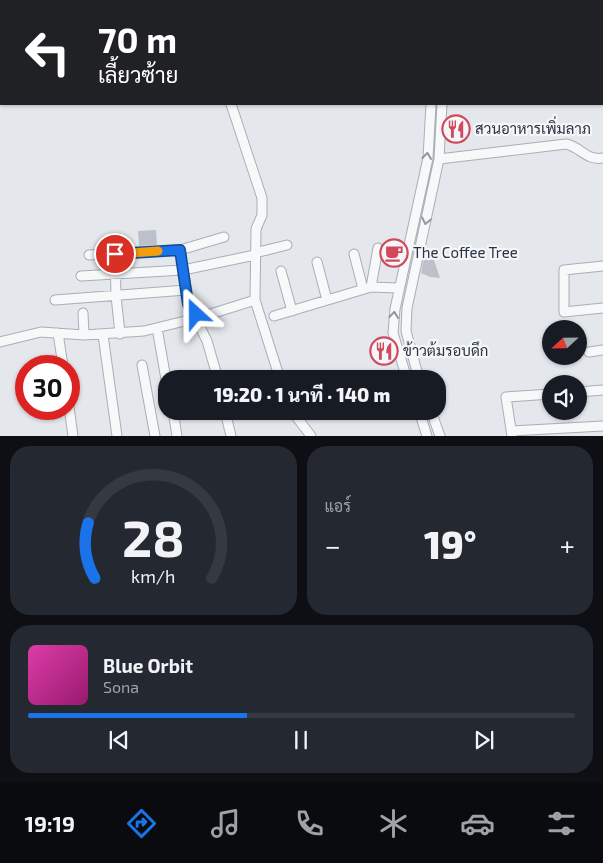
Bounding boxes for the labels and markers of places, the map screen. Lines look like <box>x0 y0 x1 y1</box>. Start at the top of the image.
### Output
restaurant icon: สวนอาหารเพิ่มลาภ <box>441 114 471 144</box>
place label: สวนอาหารเพิ่มลาภ <box>475 115 591 137</box>
pin <box>94 233 136 275</box>
cafe icon: The Coffee Tree <box>379 238 409 268</box>
place label: The Coffee Tree <box>413 243 518 261</box>
restaurant icon: ข้าวต้มรอบดึก <box>369 336 399 366</box>
place label: ข้าวต้มรอบดึก <box>403 341 488 359</box>

